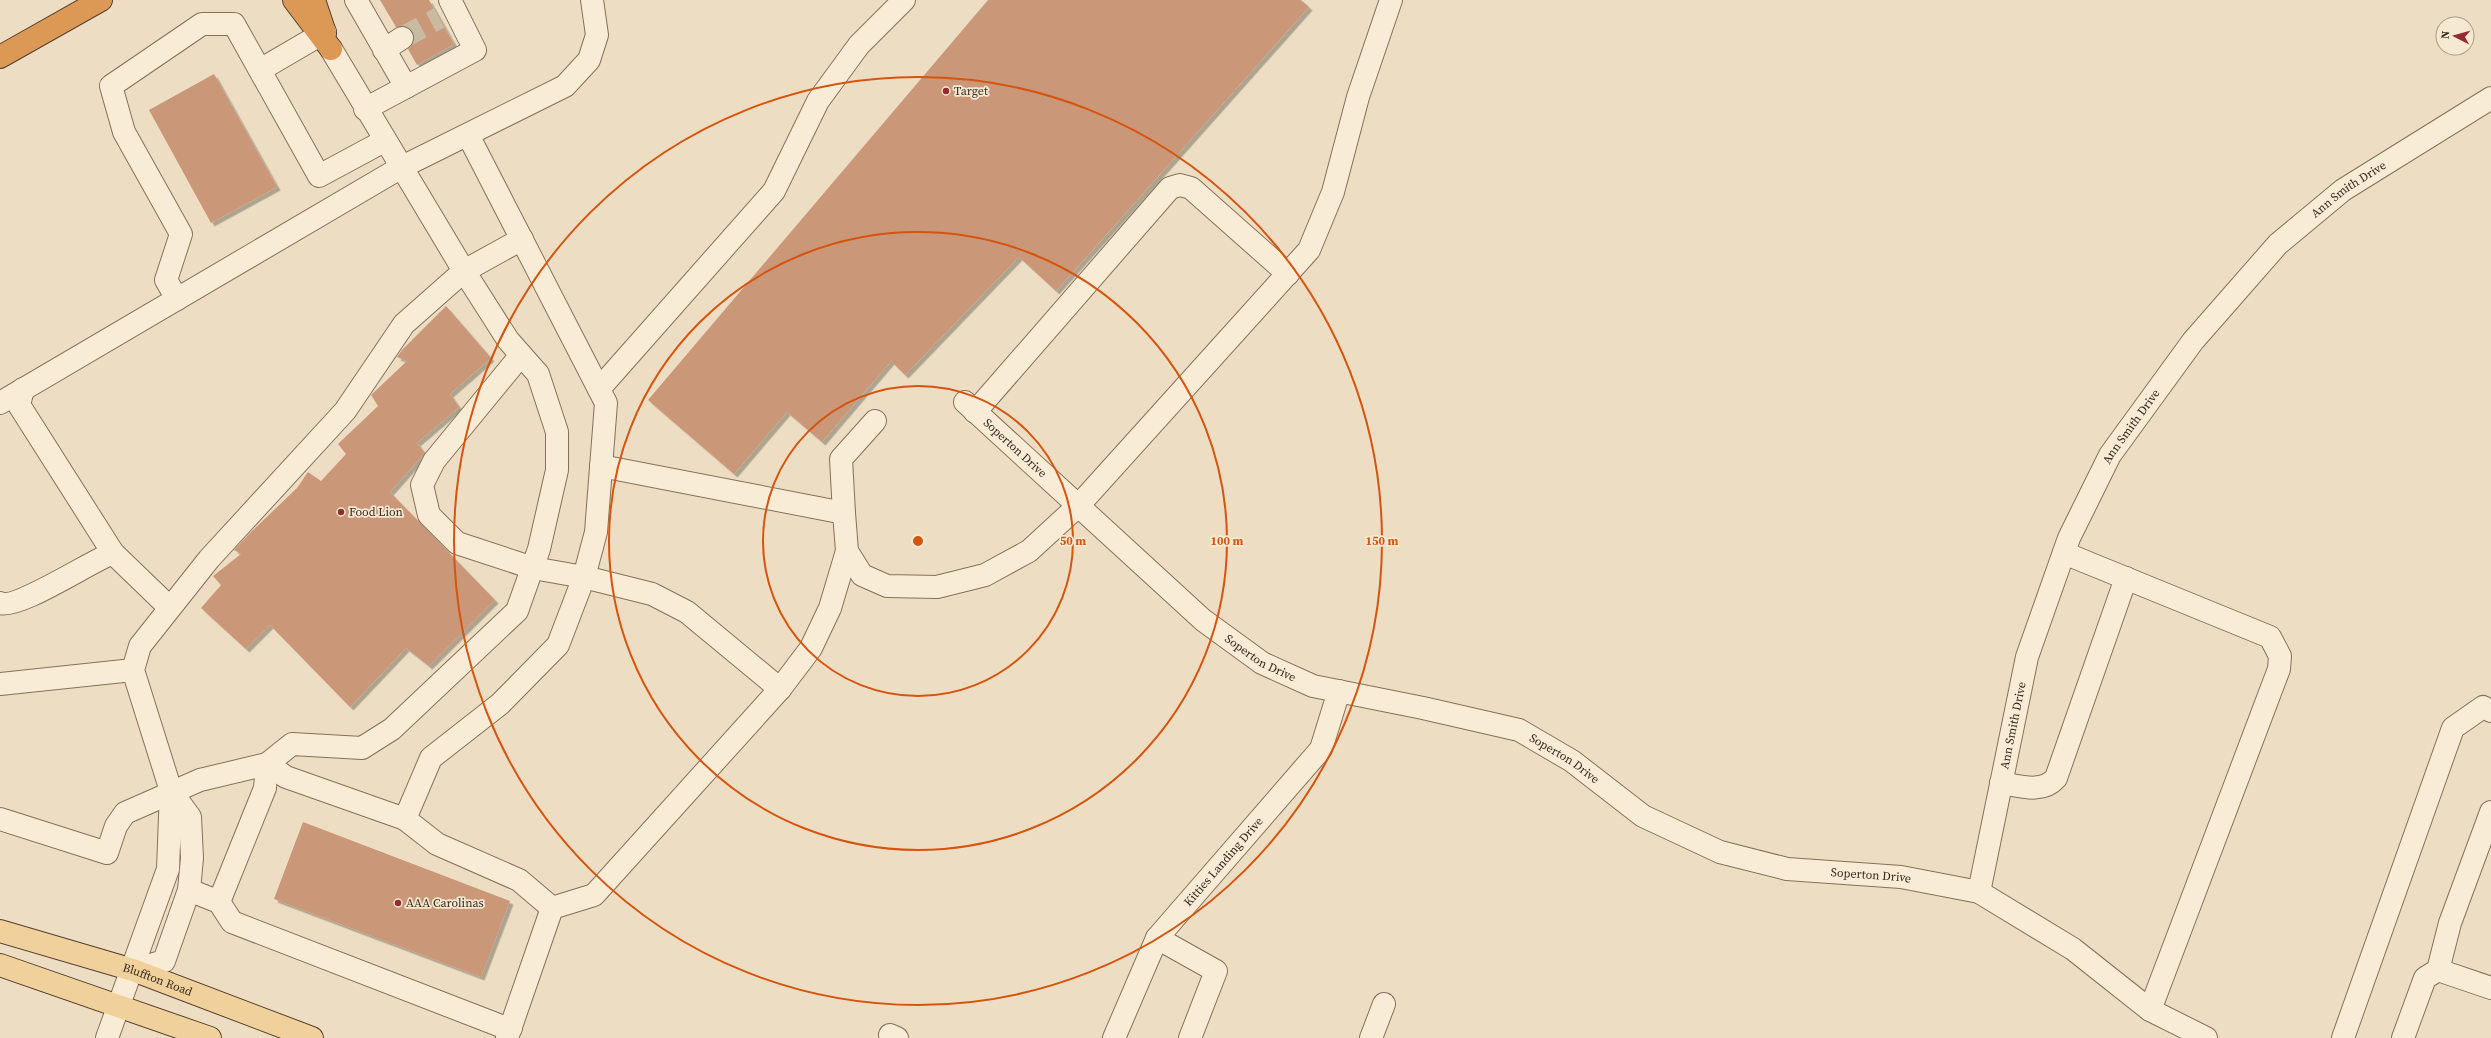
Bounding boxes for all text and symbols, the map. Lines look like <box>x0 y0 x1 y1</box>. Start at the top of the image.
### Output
north arrow <box>2435 16 2475 56</box>
text: N <box>2438 30 2453 40</box>
place label: Target <box>954 83 988 99</box>
marker: Target <box>941 86 951 96</box>
street label: Ann Smith Drive <box>2308 157 2389 221</box>
street label: Ann Smith Drive <box>2099 386 2163 467</box>
street label: Soperton Drive <box>980 415 1050 481</box>
place label: Food Lion <box>349 504 403 520</box>
marker: Food Lion <box>336 507 346 517</box>
text: 50 m <box>1060 533 1086 549</box>
text: 100 m <box>1211 533 1244 549</box>
text: 150 m <box>1366 533 1399 549</box>
centre of rings <box>911 534 925 548</box>
street label: Soperton Drive <box>1222 631 1299 685</box>
street label: Ann Smith Drive <box>1996 680 2030 771</box>
street label: Soperton Drive <box>1526 730 1603 787</box>
street label: Kitties Landing Drive <box>1180 814 1266 910</box>
street label: Soperton Drive <box>1830 864 1913 887</box>
place label: AAA Carolinas <box>406 895 484 911</box>
marker: AAA Carolinas <box>393 898 403 908</box>
street label: Bluffton Road <box>121 959 195 1000</box>

